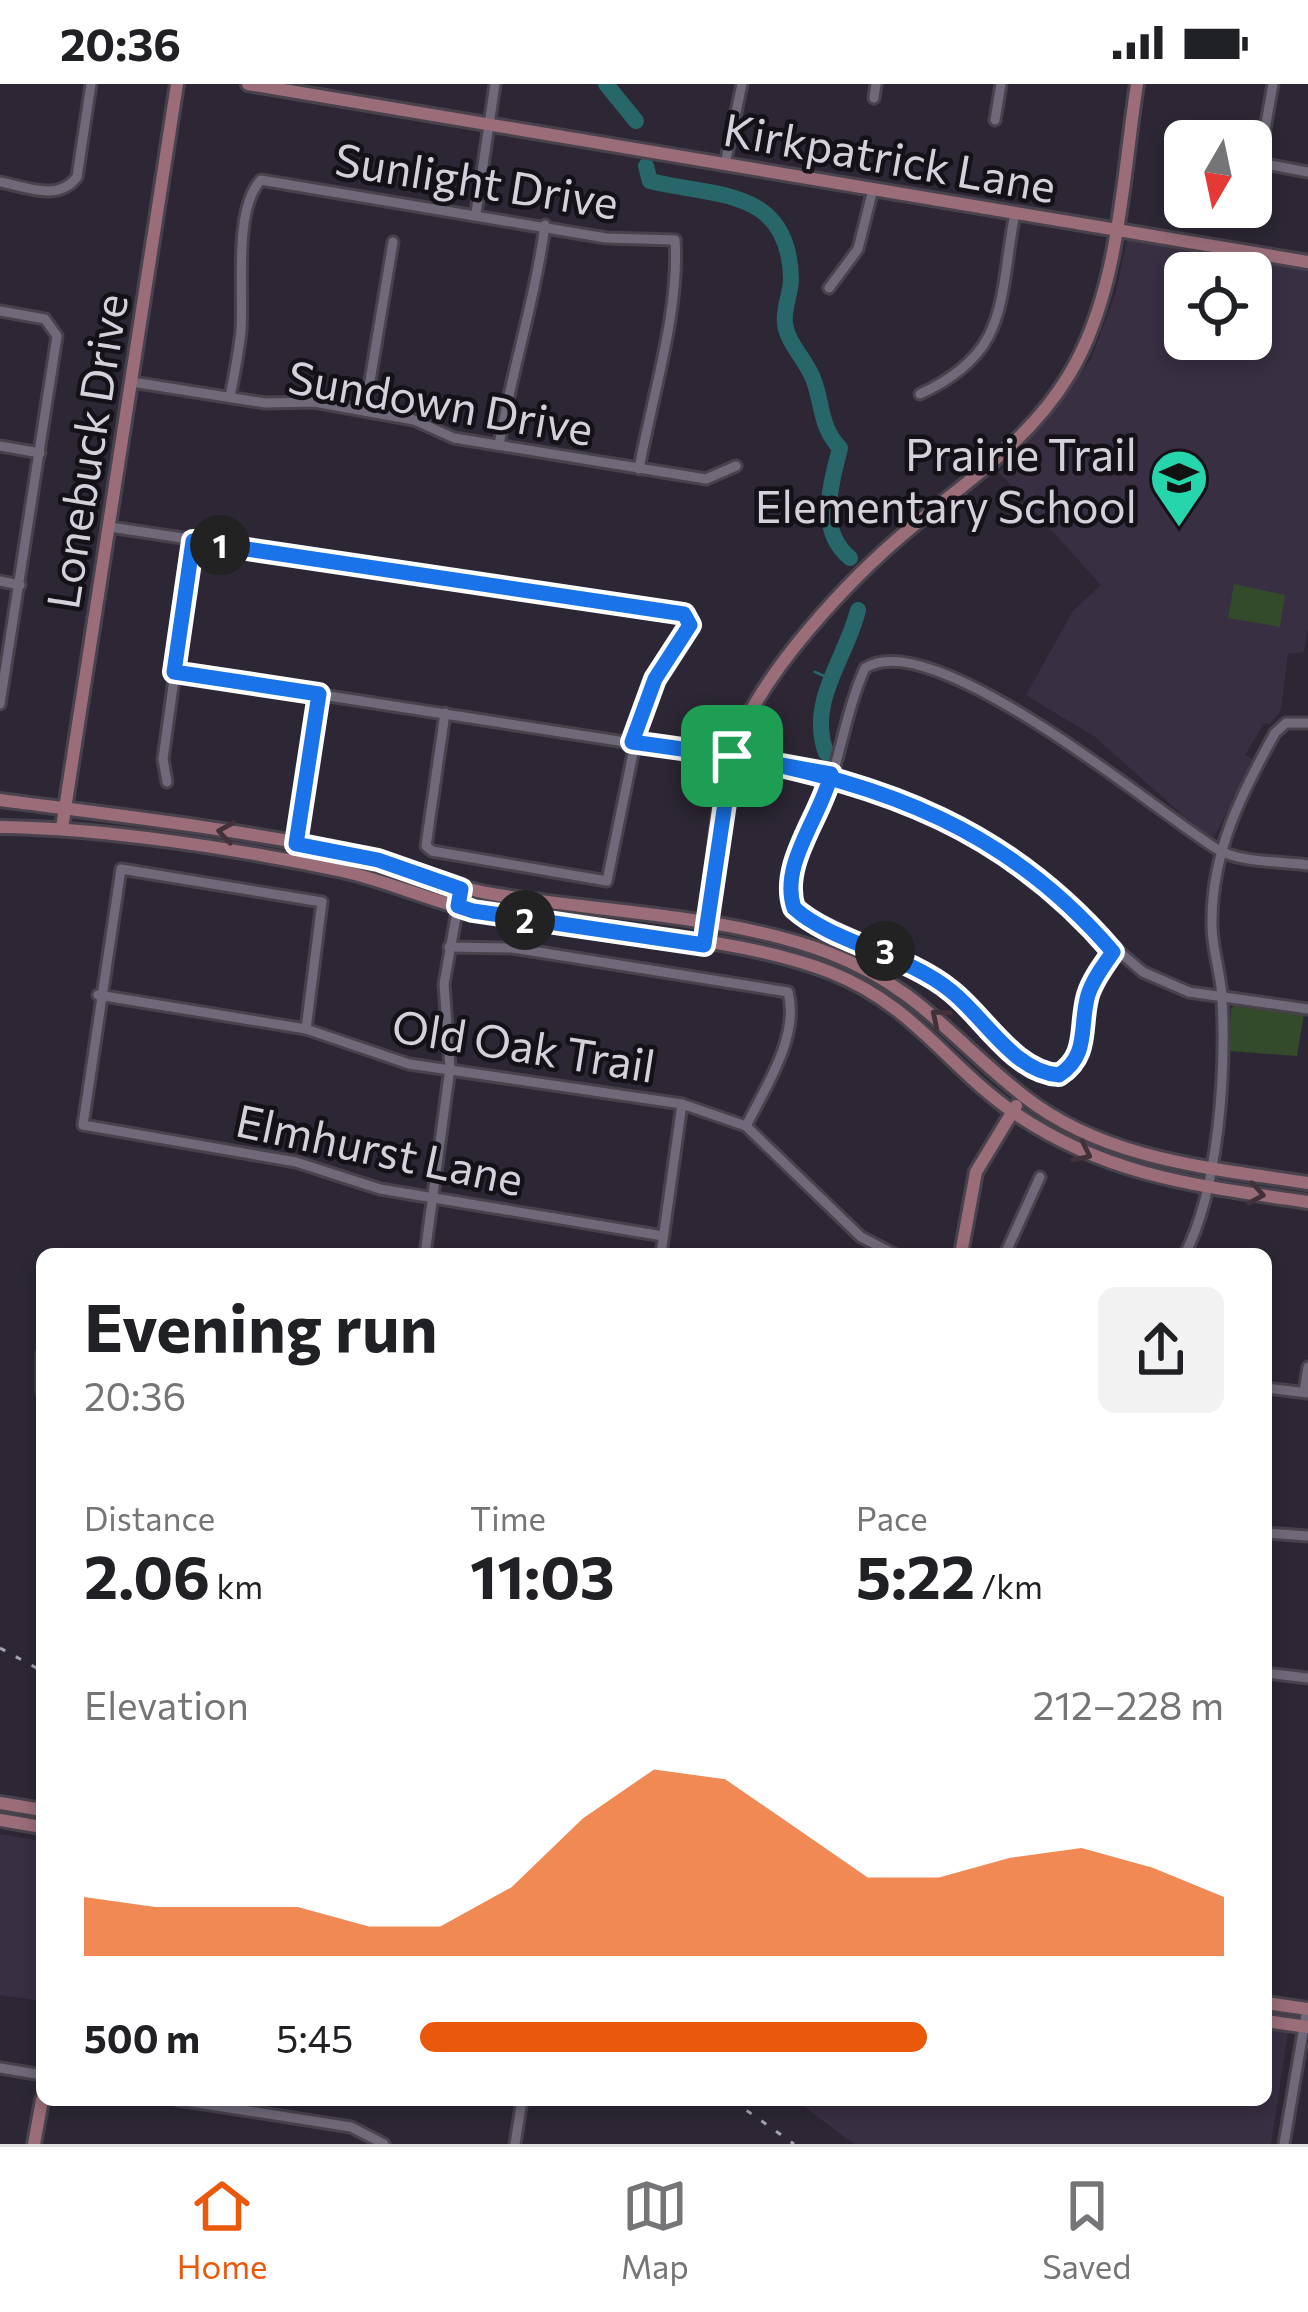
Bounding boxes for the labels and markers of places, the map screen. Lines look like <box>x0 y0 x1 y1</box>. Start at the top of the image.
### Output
place label: Prairie Trail Elementary School <box>755 425 1137 532</box>
school or university icon: Prairie Trail Elementary School <box>1148 447 1210 529</box>
pin: 1 <box>190 515 250 575</box>
pin <box>681 705 783 807</box>
pin: 2 <box>495 890 555 950</box>
pin: 3 <box>855 921 915 981</box>

